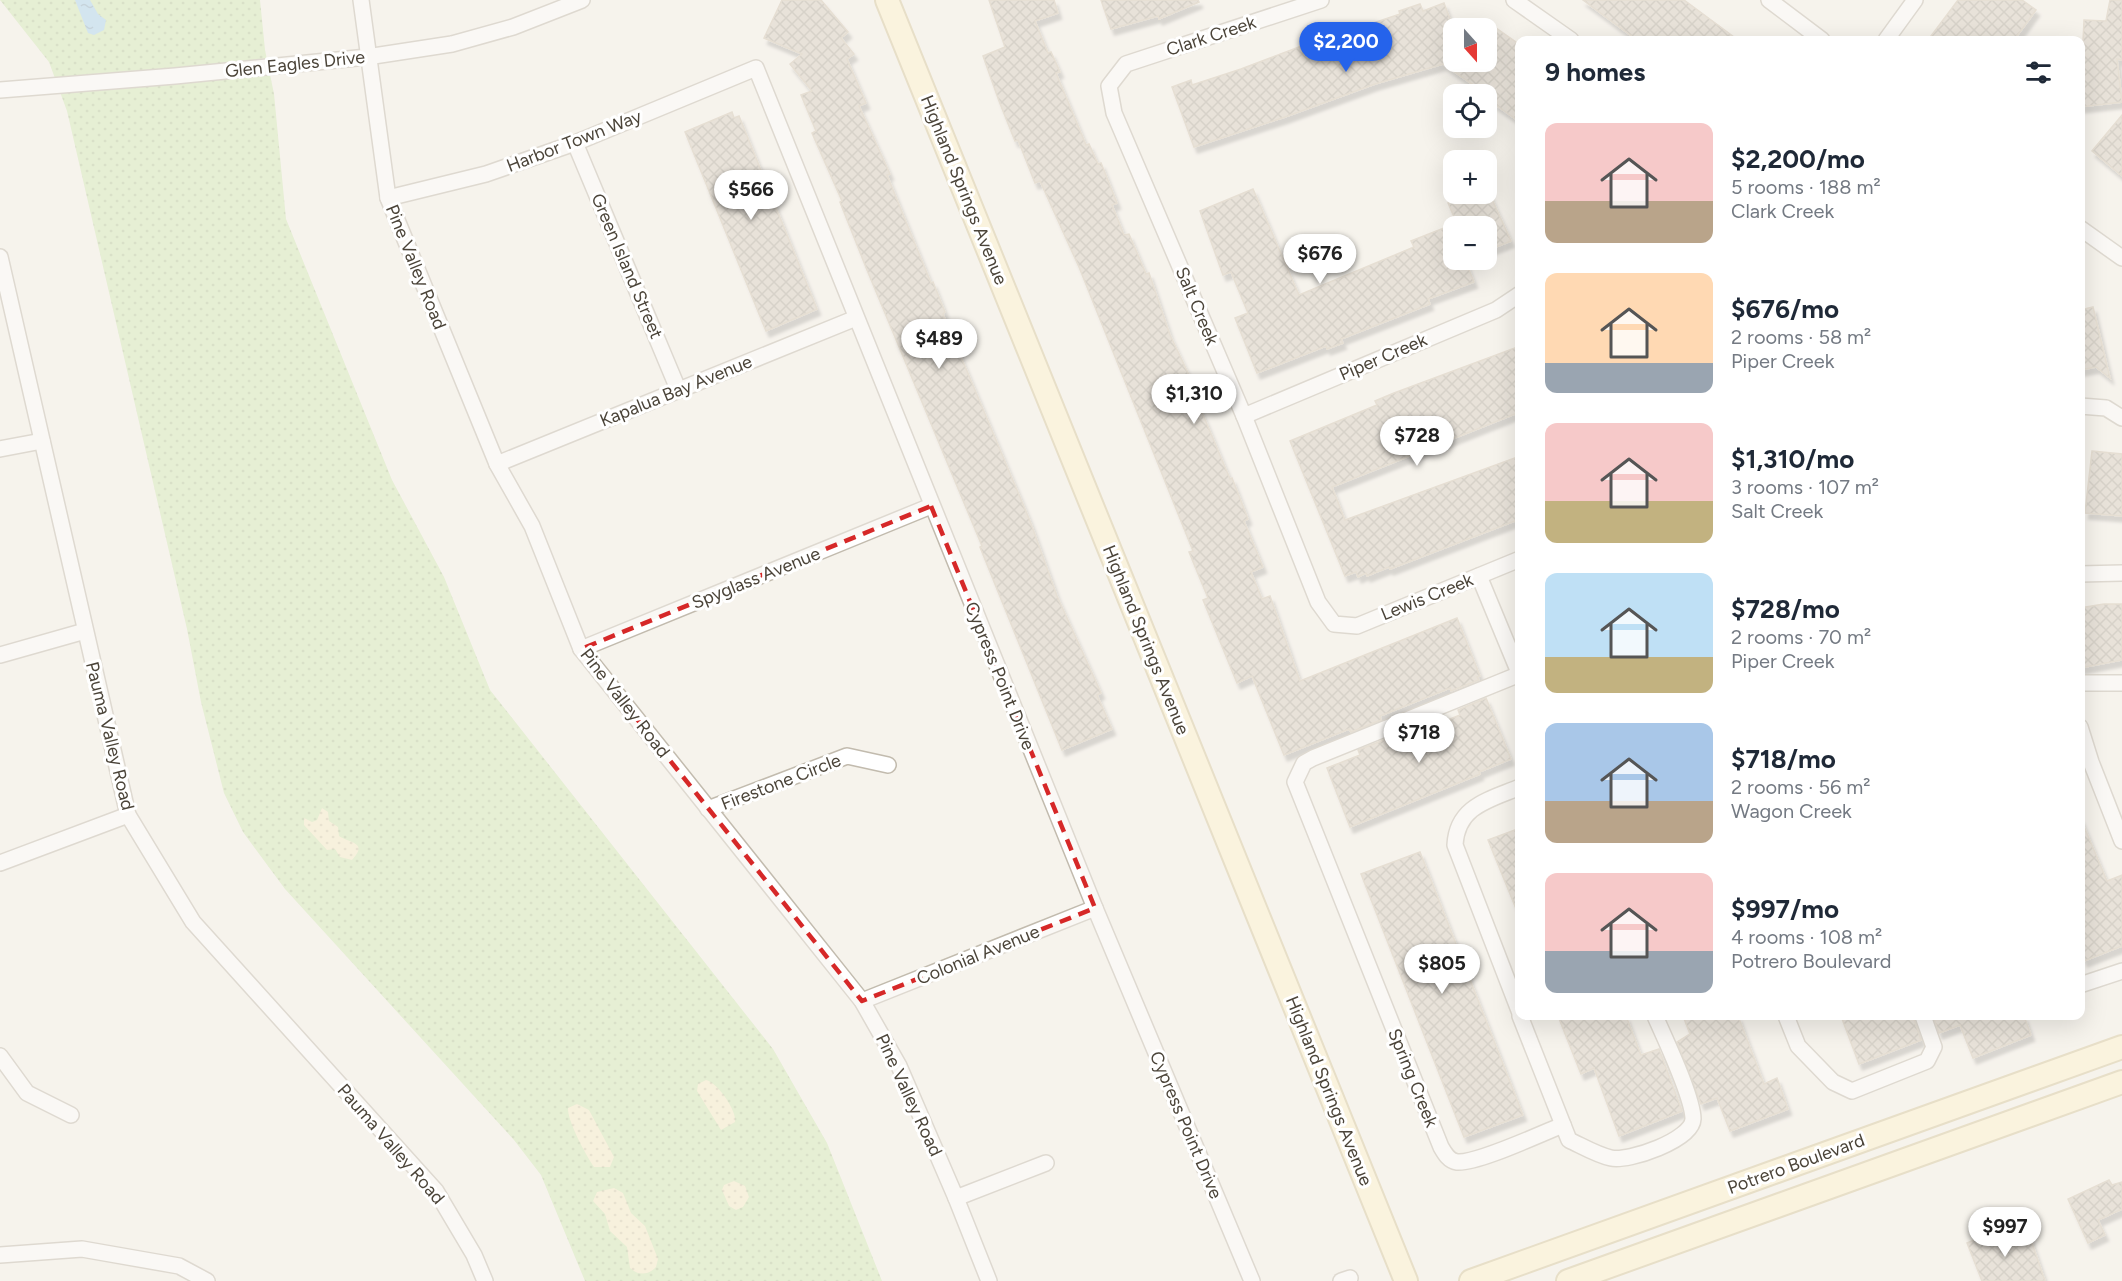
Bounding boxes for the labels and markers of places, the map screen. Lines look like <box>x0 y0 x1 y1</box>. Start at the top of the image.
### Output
pin: $2,200 <box>1297 22 1395 73</box>
pin: $566 <box>715 170 787 221</box>
pin: $676 <box>1284 234 1356 285</box>
pin: $489 <box>903 319 975 370</box>
pin: $1,310 <box>1145 374 1243 425</box>
pin: $728 <box>1381 416 1453 467</box>
pin: $718 <box>1383 713 1455 764</box>
pin: $805 <box>1406 944 1478 995</box>
pin: $997 <box>1969 1207 2041 1258</box>

